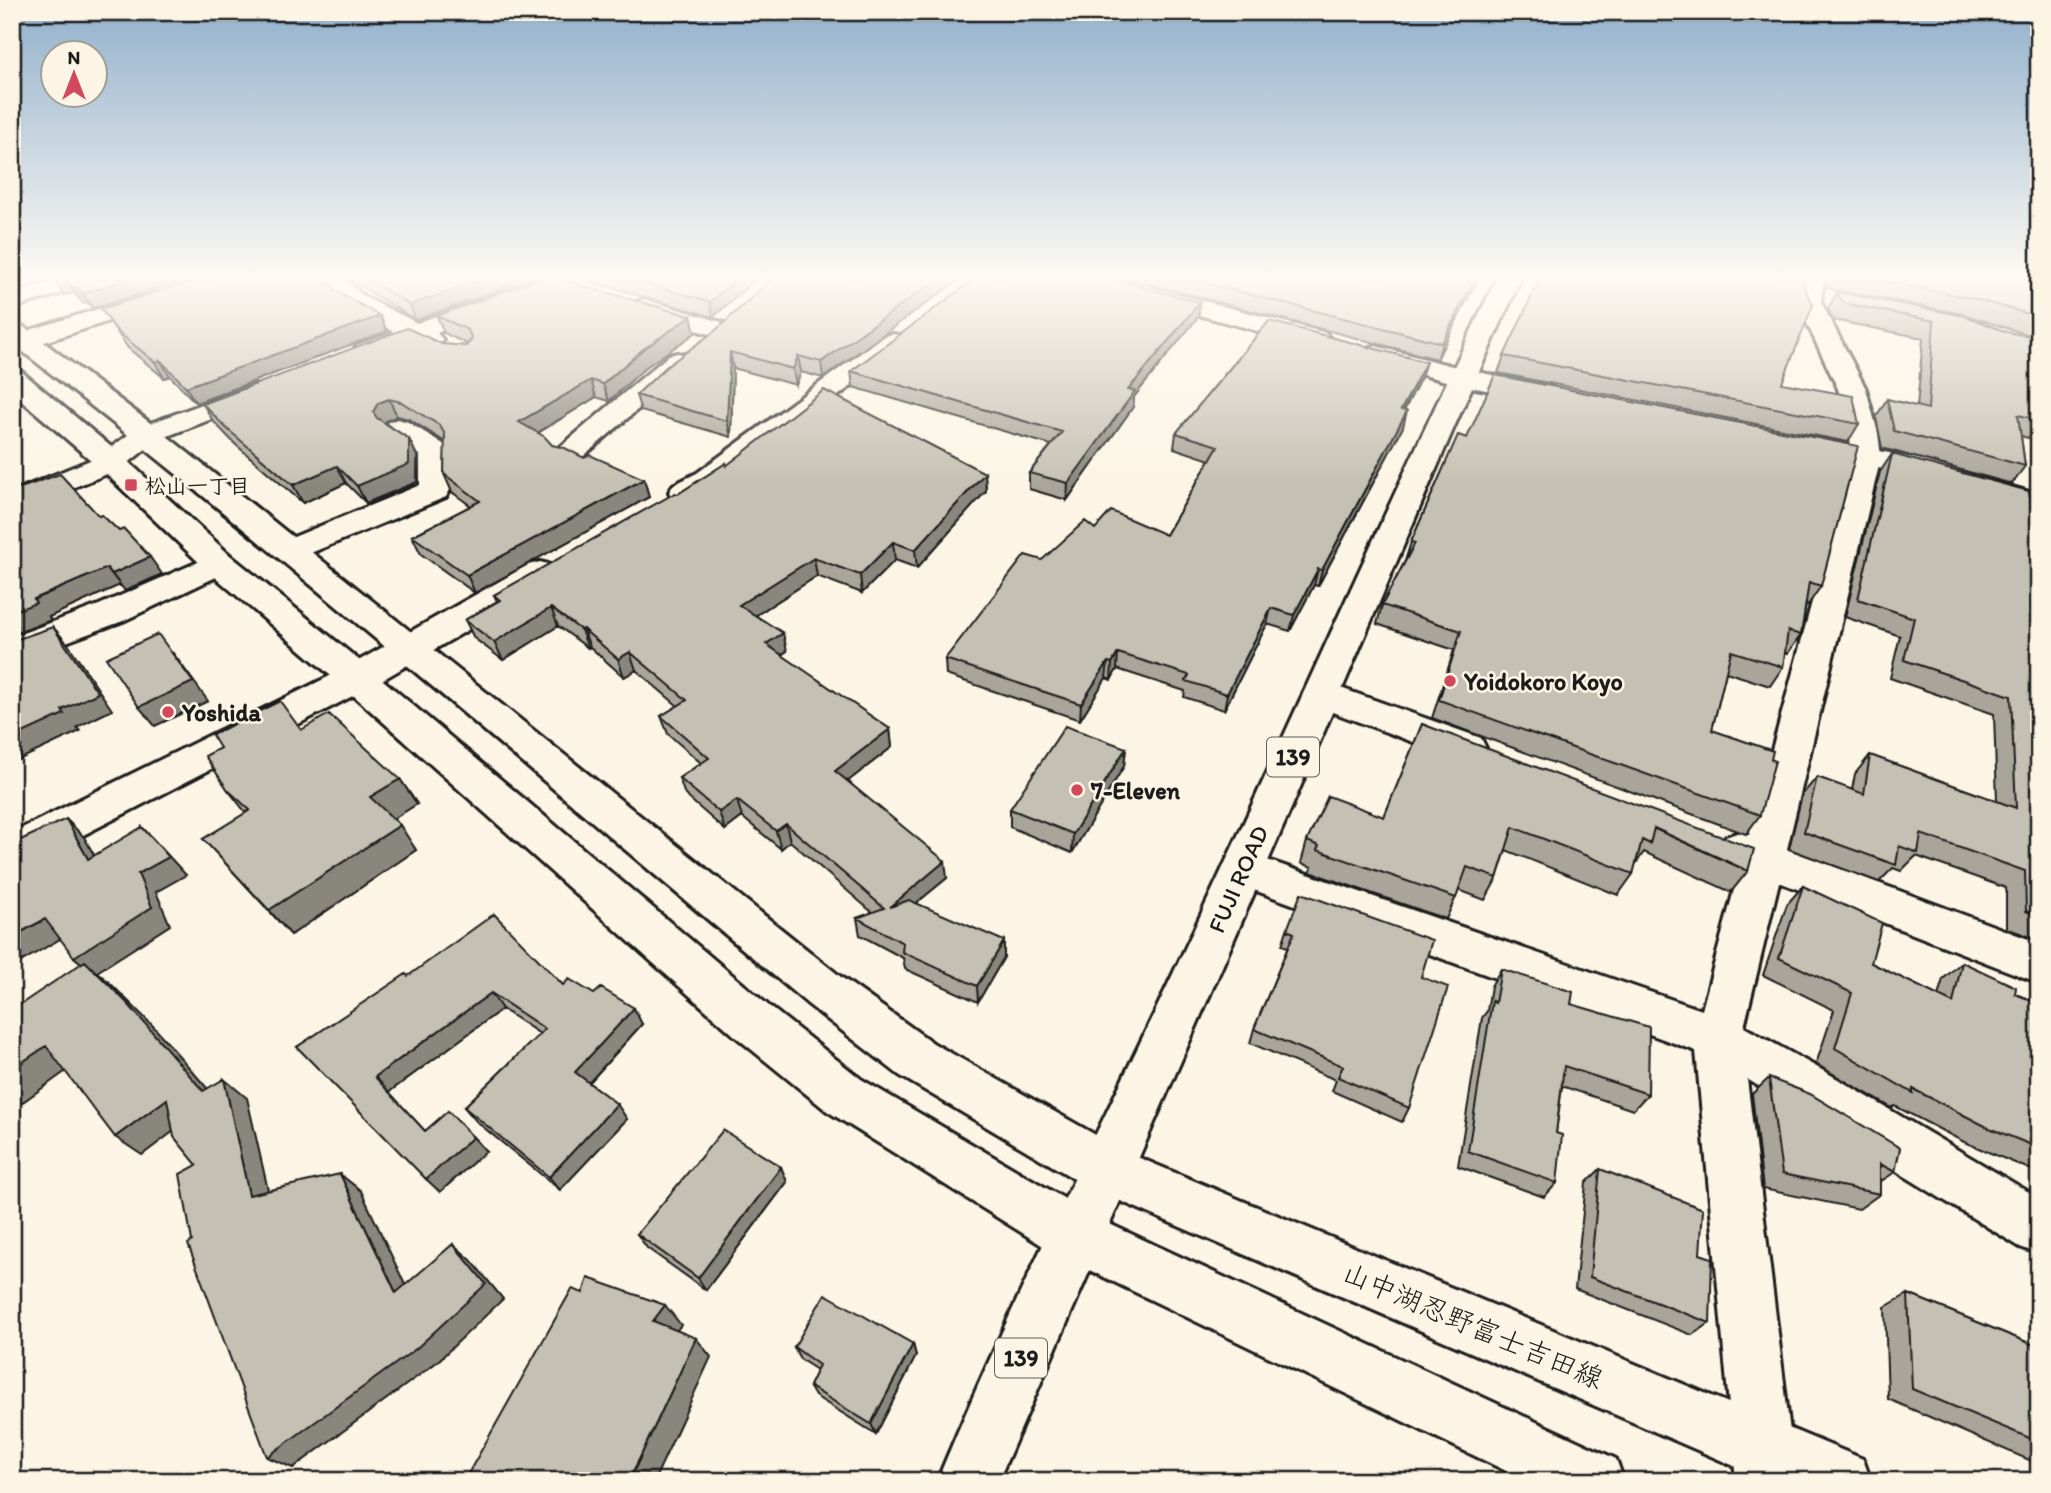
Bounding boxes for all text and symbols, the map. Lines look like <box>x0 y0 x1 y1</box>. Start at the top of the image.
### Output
north arrow <box>38 38 108 108</box>
text: N <box>68 46 80 69</box>
place label: 松山一丁目 <box>145 473 250 498</box>
marker: 松山一丁目 <box>123 477 139 493</box>
place label: Yoidokoro Koyo <box>1463 667 1623 697</box>
marker: Yoidokoro Koyo <box>1442 673 1458 689</box>
place label: Yoshida <box>181 698 262 727</box>
marker: Yoshida <box>160 704 176 720</box>
road number: 139 <box>1267 737 1319 776</box>
place label: 7-Eleven <box>1090 776 1181 805</box>
marker: 7-Eleven <box>1069 782 1085 798</box>
street label: FUJI ROAD <box>1202 821 1275 937</box>
street label: 山中湖忍野富士吉田線 <box>1337 1255 1609 1395</box>
road number: 139 <box>995 1338 1047 1378</box>

